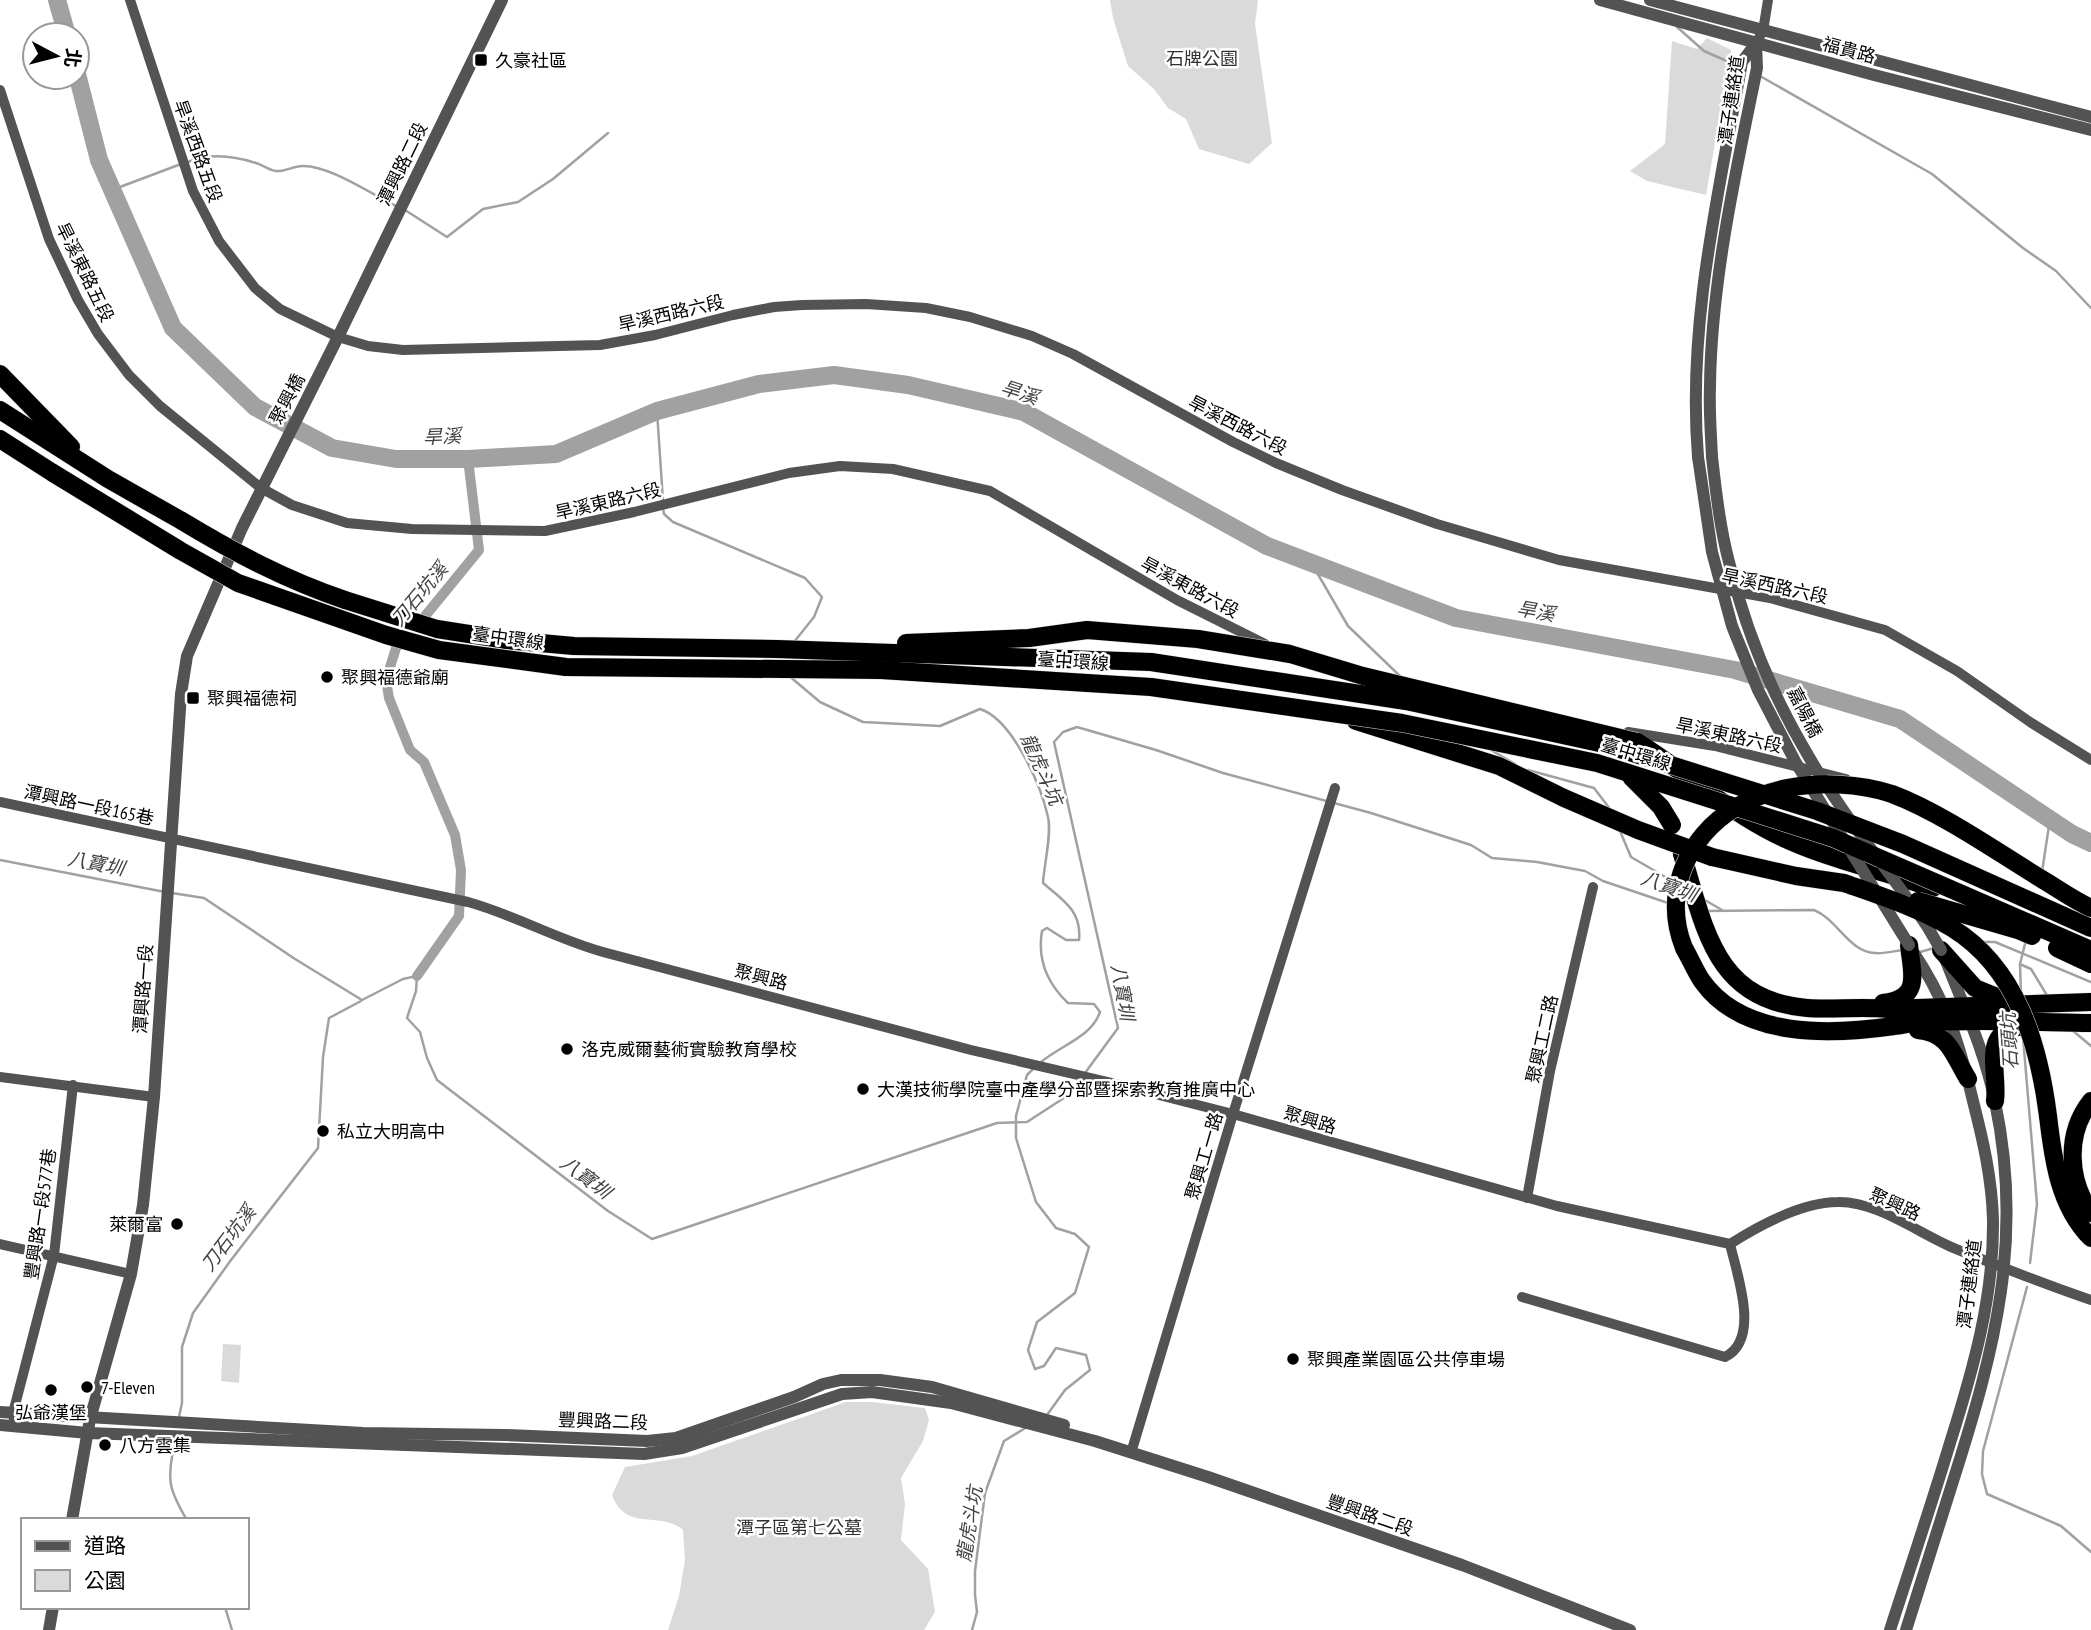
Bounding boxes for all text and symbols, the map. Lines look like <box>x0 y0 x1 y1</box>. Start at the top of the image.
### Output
north arrow <box>21 21 91 91</box>
street label: 福貴路 <box>1820 32 1878 68</box>
text: 北 <box>60 47 86 69</box>
park label: 石牌公園 <box>1166 47 1238 70</box>
place label: 久豪社區 <box>495 49 567 72</box>
marker: 久豪社區 <box>473 52 489 68</box>
street label: 潭子連絡道 <box>1713 54 1749 146</box>
street label: 旱溪西路五段 <box>169 96 227 206</box>
street label: 潭興路二段 <box>372 119 432 209</box>
street label: 旱溪東路五段 <box>51 218 119 326</box>
street label: 旱溪西路六段 <box>616 290 726 336</box>
street label: 聚興橋 <box>264 370 310 428</box>
water label: 旱溪 <box>998 375 1045 410</box>
street label: 旱溪西路六段 <box>1185 390 1291 460</box>
water label: 旱溪 <box>423 423 464 449</box>
street label: 旱溪東路六段 <box>553 478 663 524</box>
street label: 旱溪東路六段 <box>1137 551 1243 623</box>
water label: 刀石坑溪 <box>385 555 455 631</box>
street label: 旱溪西路六段 <box>1720 564 1830 608</box>
water label: 旱溪 <box>1515 596 1560 627</box>
street label: 臺中環線 <box>471 622 545 654</box>
street label: 臺中環線 <box>1036 647 1110 675</box>
place label: 聚興福德爺廟 <box>341 666 449 689</box>
marker: 聚興福德爺廟 <box>319 669 335 685</box>
street label: 嘉陽橋 <box>1782 683 1828 741</box>
place label: 聚興福德祠 <box>207 687 297 710</box>
marker: 聚興福德祠 <box>185 690 201 706</box>
street label: 旱溪東路六段 <box>1674 713 1784 757</box>
water label: 龍虎斗坑 <box>1016 729 1070 811</box>
street label: 臺中環線 <box>1598 732 1674 776</box>
street label: 潭興路一段165巷 <box>22 780 156 830</box>
water label: 八寶圳 <box>66 846 129 881</box>
water label: 八寶圳 <box>1638 865 1703 908</box>
street label: 潭興路一段 <box>128 943 158 1035</box>
street label: 聚興路 <box>732 959 790 995</box>
water label: 八寶圳 <box>1106 962 1140 1025</box>
street label: 聚興工二路 <box>1521 993 1563 1085</box>
water label: 石頭坑 <box>1995 1009 2022 1070</box>
place label: 洛克威爾藝術實驗教育學校 <box>581 1038 797 1061</box>
marker: 洛克威爾藝術實驗教育學校 <box>559 1041 575 1057</box>
place label: 大漢技術學院臺中產學分部暨探索教育推廣中心 <box>877 1078 1255 1101</box>
marker: 大漢技術學院臺中產學分部暨探索教育推廣中心 <box>855 1081 871 1097</box>
street label: 聚興路 <box>1281 1102 1339 1138</box>
street label: 聚興工一路 <box>1181 1110 1227 1202</box>
place label: 私立大明高中 <box>337 1120 445 1143</box>
marker: 私立大明高中 <box>315 1123 331 1139</box>
street label: 豐興路一段577巷 <box>19 1147 61 1281</box>
water label: 八寶圳 <box>556 1150 618 1206</box>
street label: 聚興路 <box>1866 1183 1924 1225</box>
water label: 刀石坑溪 <box>196 1198 262 1276</box>
place label: 萊爾富 <box>109 1213 163 1236</box>
marker: 萊爾富 <box>169 1216 185 1232</box>
street label: 潭子連絡道 <box>1952 1238 1986 1330</box>
place label: 聚興產業園區公共停車場 <box>1307 1348 1505 1371</box>
marker: 聚興產業園區公共停車場 <box>1285 1351 1301 1367</box>
place label: 7-Eleven <box>101 1376 155 1399</box>
marker: 7-Eleven <box>79 1379 95 1395</box>
marker: 弘爺漢堡 <box>43 1382 59 1398</box>
place label: 弘爺漢堡 <box>15 1401 87 1424</box>
street label: 豐興路二段 <box>558 1408 648 1434</box>
place label: 八方雲集 <box>119 1434 191 1457</box>
marker: 八方雲集 <box>97 1437 113 1453</box>
water label: 龍虎斗坑 <box>951 1482 987 1563</box>
street label: 豐興路二段 <box>1324 1489 1416 1541</box>
park label: 潭子區第七公墓 <box>736 1516 862 1539</box>
legend <box>21 1518 248 1609</box>
text: 道路 <box>84 1532 126 1559</box>
text: 公園 <box>84 1567 126 1594</box>

